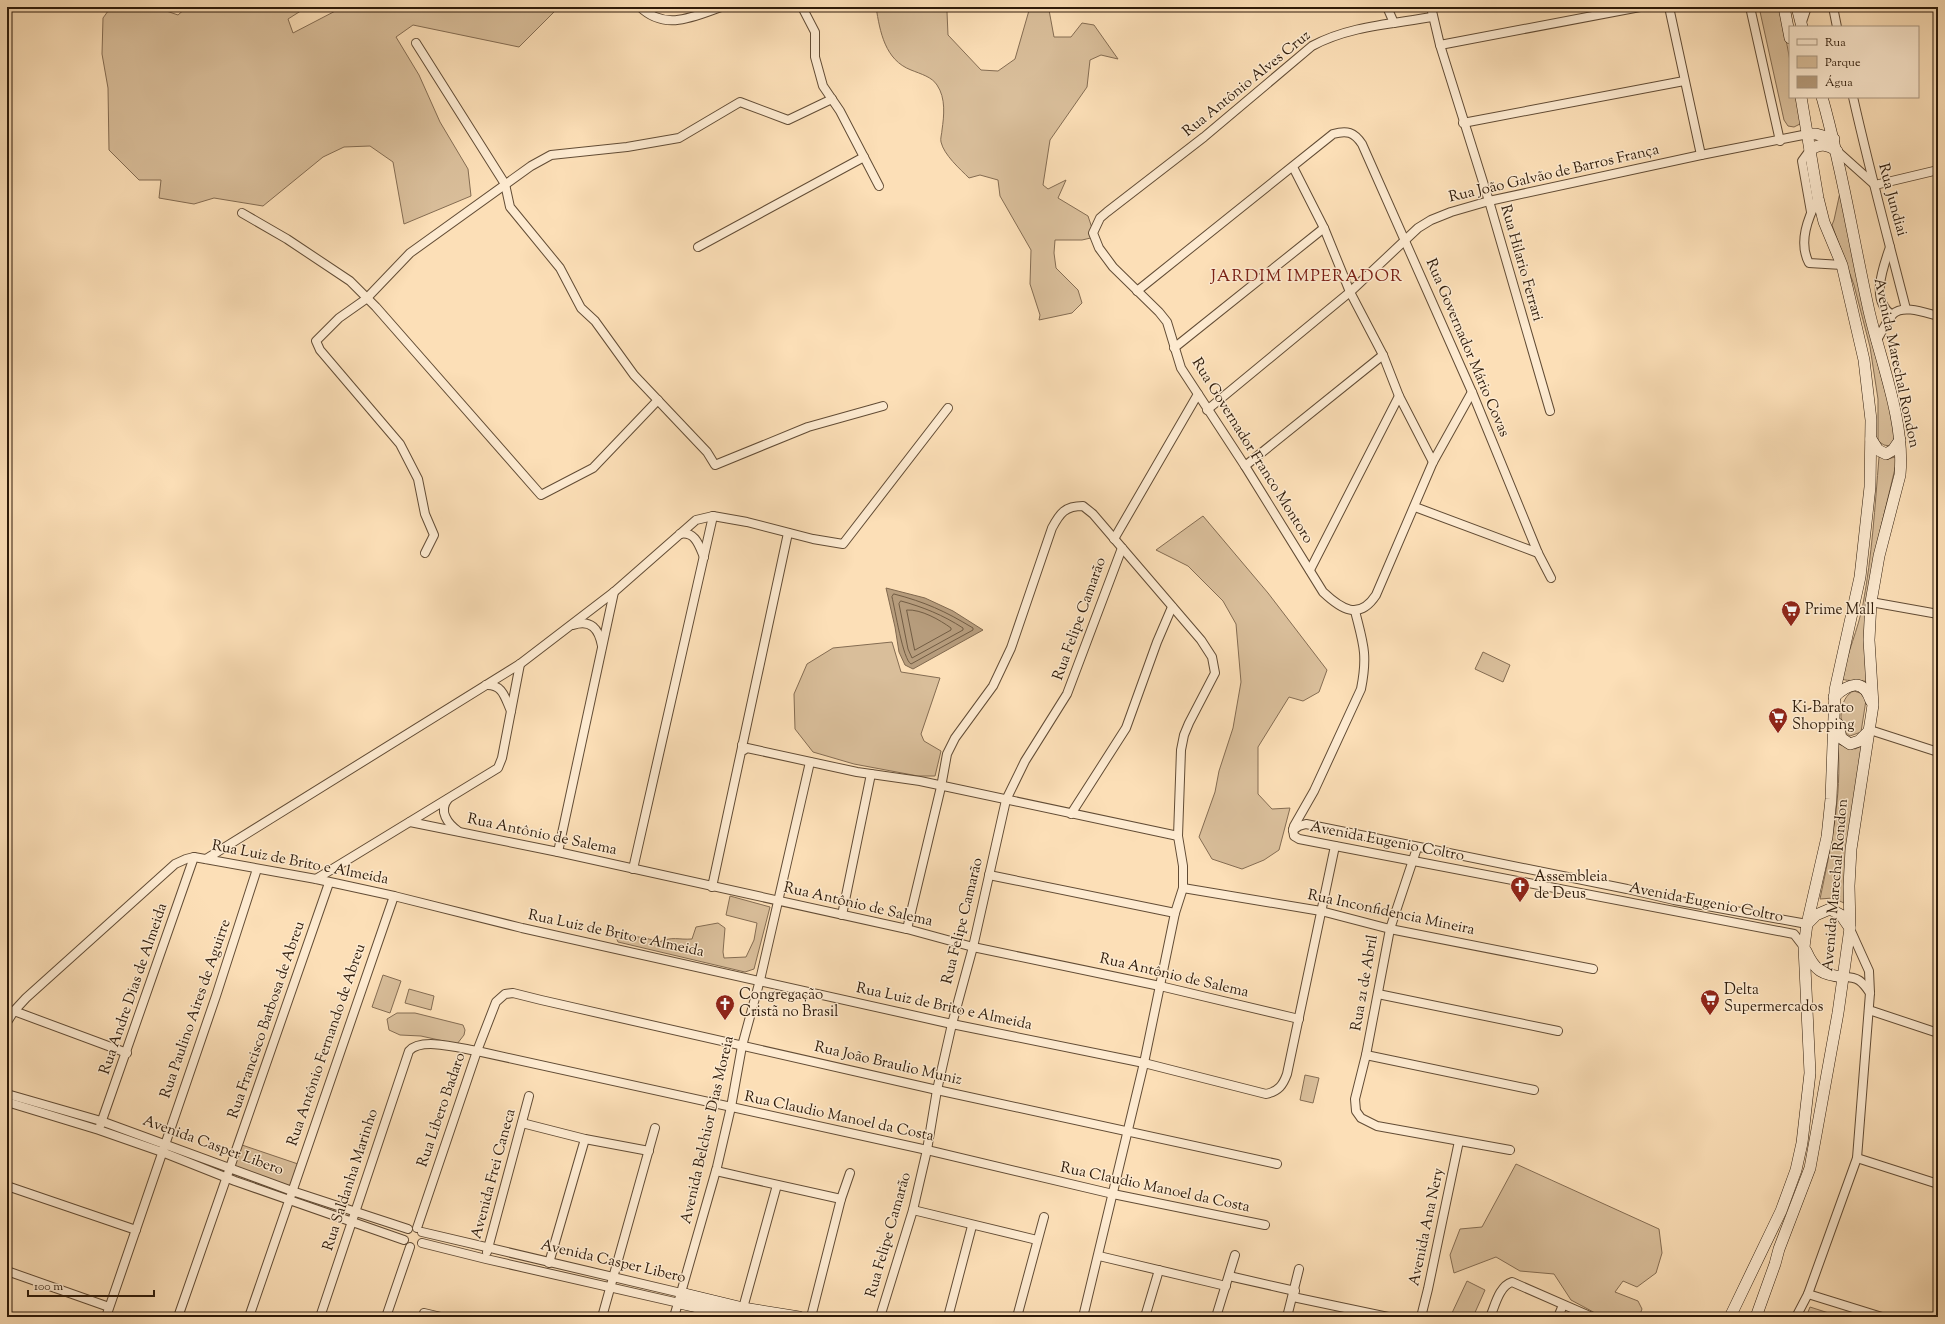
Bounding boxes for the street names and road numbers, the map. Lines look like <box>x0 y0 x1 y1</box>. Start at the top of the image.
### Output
street label: Rua Antônio Alves Cruz <box>1178 26 1316 142</box>
street label: Rua João Galvão de Barros França <box>1447 140 1661 208</box>
street label: Rua Jundiai <box>1872 161 1912 239</box>
street label: Rua Hilario Ferrari <box>1494 202 1548 324</box>
street label: Rua Governador Mário Covas <box>1420 256 1514 441</box>
street label: Avenida Marechal Rondon <box>1868 276 1924 450</box>
street label: Rua Governador Franco Montoro <box>1186 354 1318 548</box>
street label: Rua Felipe Camarão <box>1048 555 1112 683</box>
street label: Avenida Marechal Rondon <box>1818 798 1854 972</box>
street label: Rua Antônio de Salema <box>465 809 619 861</box>
street label: Avenida Eugenio Coltro <box>1308 817 1466 867</box>
street label: Rua Luiz de Brito e Almeida <box>210 836 390 890</box>
street label: Rua Felipe Camarão <box>937 856 989 986</box>
street label: Rua Antônio de Salema <box>781 878 935 932</box>
street label: Avenida Eugenio Coltro <box>1627 878 1785 928</box>
street label: Rua Inconfidencia Mineira <box>1305 885 1477 941</box>
street label: Rua Andre Dias de Almeida <box>95 900 173 1078</box>
street label: Rua Luiz de Brito e Almeida <box>526 905 706 963</box>
street label: Rua Paulino Aires de Aguirre <box>155 917 237 1101</box>
street label: Rua Francisco Barbosa de Abreu <box>223 918 311 1122</box>
street label: Rua 21 de Abril <box>1346 933 1384 1033</box>
street label: Rua Antônio Fernando de Abreu <box>282 941 372 1149</box>
street label: Rua Antônio de Salema <box>1097 949 1251 1003</box>
street label: Rua Luiz de Brito e Almeida <box>854 978 1034 1036</box>
street label: Avenida Belchior Dias Moreia <box>676 1034 740 1226</box>
street label: Rua João Braulio Muniz <box>812 1037 964 1091</box>
street label: Rua Libero Badaro <box>413 1050 471 1170</box>
street label: Rua Claudio Manoel da Costa <box>742 1087 936 1147</box>
street label: Rua Saldanha Marinho <box>318 1106 384 1254</box>
street label: Avenida Frei Caneca <box>467 1107 521 1241</box>
street label: Avenida Casper Libero <box>140 1111 286 1181</box>
street label: Rua Claudio Manoel da Costa <box>1058 1158 1252 1218</box>
street label: Avenida Ana Nery <box>1404 1165 1450 1288</box>
street label: Rua Felipe Camarão <box>861 1170 917 1300</box>
street label: Avenida Casper Libero <box>538 1235 688 1289</box>

